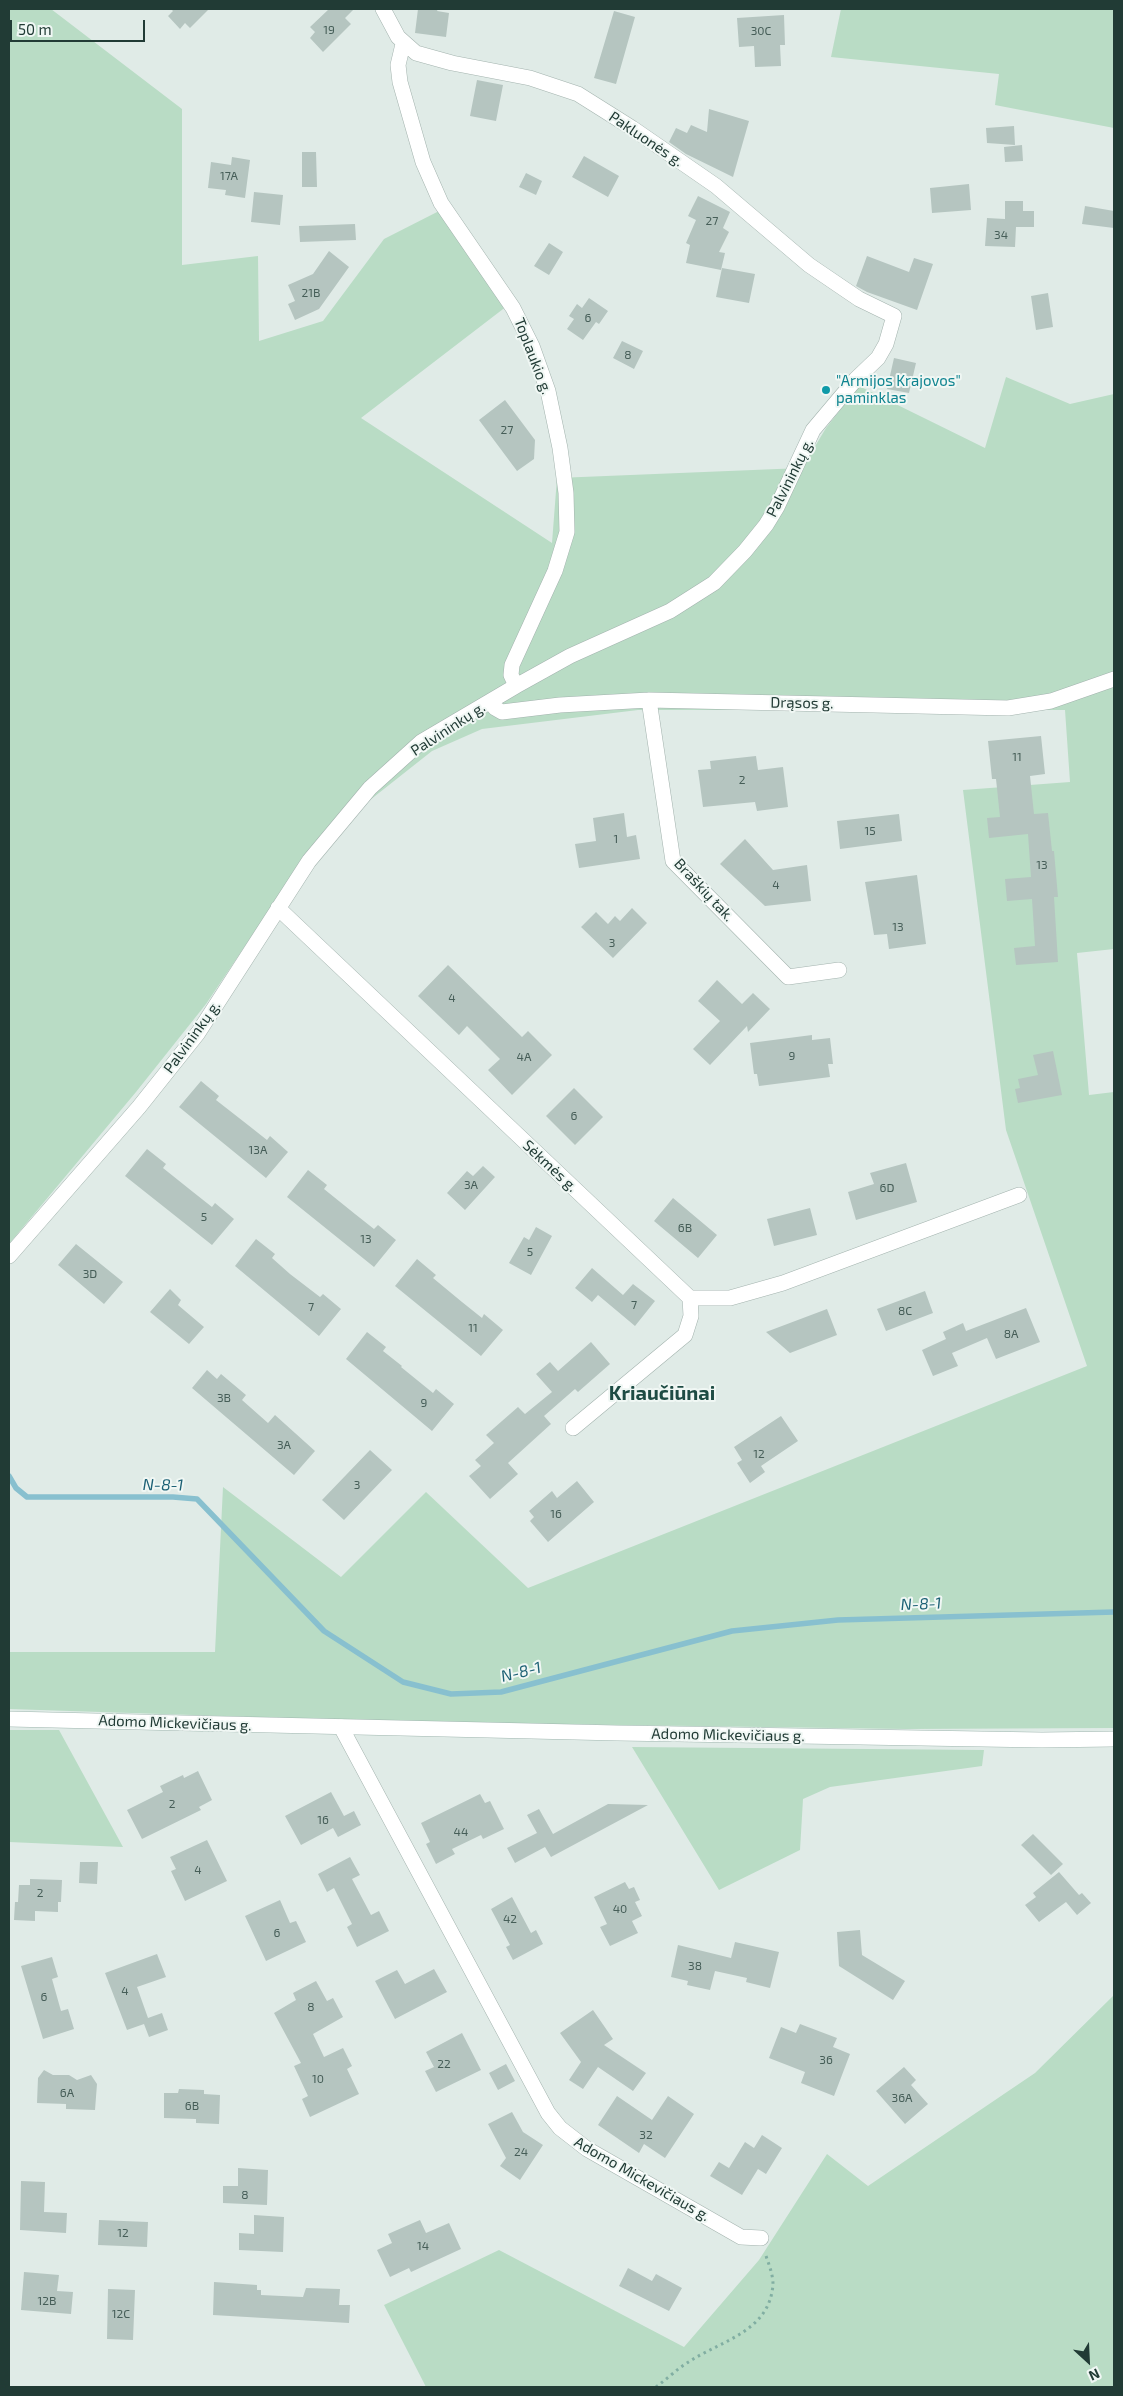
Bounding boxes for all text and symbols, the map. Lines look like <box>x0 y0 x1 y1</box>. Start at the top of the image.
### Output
scale bar <box>12 10 148 42</box>
text: 50 m <box>18 20 52 38</box>
house number: 19 <box>323 23 335 37</box>
house number: 30C <box>751 24 771 38</box>
street label: Pakluonės g. <box>605 108 687 170</box>
house number: 17A <box>220 169 238 183</box>
house number: 27 <box>706 214 718 228</box>
house number: 34 <box>994 228 1008 242</box>
house number: 21B <box>302 286 320 300</box>
house number: 6 <box>585 311 591 325</box>
street label: Toplaukio g. <box>510 315 556 397</box>
house number: 8 <box>624 348 632 362</box>
place label: "Armijos Krajovos" paminklas <box>836 372 961 407</box>
marker: "Armijos Krajovos" paminklas <box>820 384 832 396</box>
house number: 27 <box>501 423 513 437</box>
street label: Palvininkų g. <box>763 436 817 520</box>
street label: Drąsos g. <box>770 693 834 713</box>
street label: Palvininkų g. <box>407 698 489 760</box>
house number: 11 <box>1012 750 1022 764</box>
house number: 2 <box>739 773 745 787</box>
house number: 15 <box>864 824 876 838</box>
house number: 1 <box>614 832 618 846</box>
street label: Braškių tak. <box>670 855 738 925</box>
house number: 13 <box>1036 858 1048 872</box>
house number: 4 <box>772 878 780 892</box>
house number: 13 <box>892 920 904 934</box>
house number: 3 <box>609 936 615 950</box>
house number: 4 <box>448 991 456 1005</box>
street label: Palvininkų g. <box>160 997 224 1077</box>
house number: 9 <box>789 1049 795 1063</box>
house number: 4A <box>517 1050 531 1064</box>
house number: 6 <box>571 1109 577 1123</box>
street label: Sėkmės g. <box>519 1136 581 1196</box>
house number: 13A <box>249 1143 267 1157</box>
house number: 3A <box>464 1178 478 1192</box>
house number: 6D <box>880 1181 894 1195</box>
house number: 5 <box>201 1210 207 1224</box>
house number: 6B <box>678 1221 692 1235</box>
house number: 13 <box>360 1232 372 1246</box>
house number: 5 <box>527 1245 533 1259</box>
house number: 3D <box>83 1267 97 1281</box>
house number: 7 <box>631 1298 637 1312</box>
house number: 7 <box>308 1300 314 1314</box>
house number: 8C <box>898 1304 912 1318</box>
house number: 11 <box>468 1321 478 1335</box>
house number: 8A <box>1004 1327 1018 1341</box>
district label: Kriaučiūnai <box>609 1381 715 1405</box>
house number: 3B <box>217 1391 231 1405</box>
house number: 9 <box>421 1396 427 1410</box>
house number: 3A <box>277 1438 291 1452</box>
house number: 12 <box>753 1447 765 1461</box>
water label: N-8-1 <box>142 1475 184 1495</box>
house number: 3 <box>354 1478 360 1492</box>
house number: 16 <box>550 1507 562 1521</box>
water label: N-8-1 <box>900 1594 942 1614</box>
water label: N-8-1 <box>499 1658 543 1686</box>
street label: Adomo Mickevičiaus g. <box>98 1711 252 1735</box>
street label: Adomo Mickevičiaus g. <box>651 1725 805 1745</box>
house number: 2 <box>169 1797 175 1811</box>
house number: 16 <box>317 1813 329 1827</box>
house number: 44 <box>454 1825 468 1839</box>
house number: 4 <box>194 1863 202 1877</box>
house number: 2 <box>37 1886 43 1900</box>
house number: 40 <box>613 1902 627 1916</box>
house number: 42 <box>503 1912 517 1926</box>
house number: 6 <box>274 1926 280 1940</box>
house number: 38 <box>688 1959 702 1973</box>
house number: 4 <box>121 1984 129 1998</box>
house number: 6 <box>41 1990 47 2004</box>
house number: 8 <box>307 2000 315 2014</box>
house number: 36 <box>819 2053 833 2067</box>
house number: 22 <box>437 2057 451 2071</box>
house number: 10 <box>312 2072 324 2086</box>
house number: 6A <box>60 2086 74 2100</box>
house number: 36A <box>892 2091 912 2105</box>
house number: 6B <box>185 2099 199 2113</box>
house number: 32 <box>639 2128 653 2142</box>
street label: Adomo Mickevičiaus g. <box>571 2133 713 2225</box>
house number: 24 <box>514 2145 528 2159</box>
house number: 8 <box>241 2188 249 2202</box>
house number: 12 <box>117 2226 129 2240</box>
house number: 14 <box>417 2239 429 2253</box>
house number: 12B <box>38 2294 56 2308</box>
house number: 12C <box>112 2307 130 2321</box>
north arrow <box>1063 2336 1113 2386</box>
text: N <box>1086 2365 1103 2385</box>

